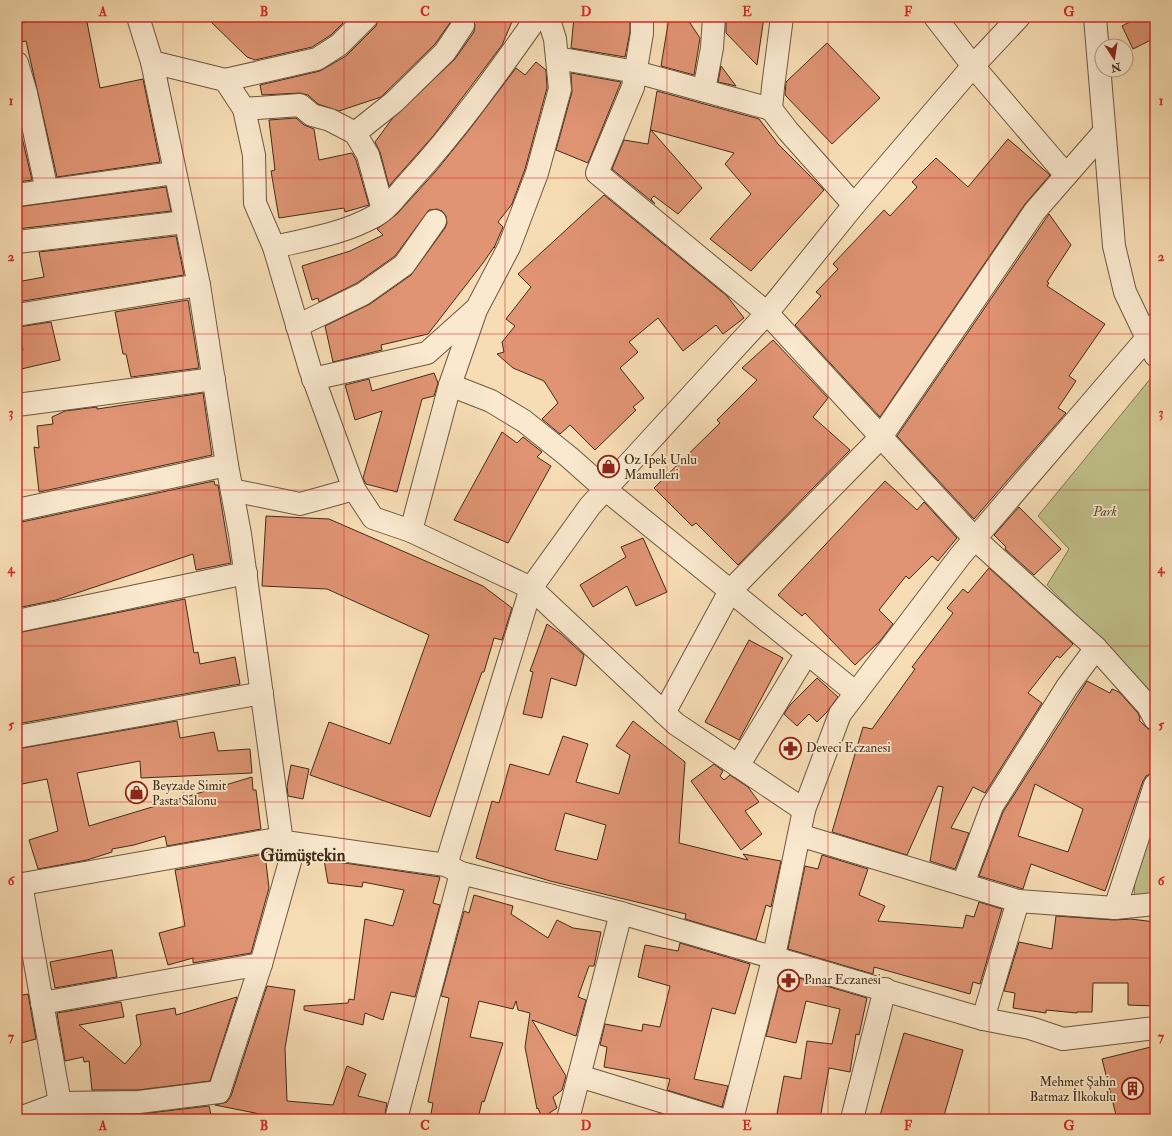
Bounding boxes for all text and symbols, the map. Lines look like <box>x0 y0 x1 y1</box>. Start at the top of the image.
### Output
text: A <box>98 4 108 20</box>
text: B <box>260 4 268 20</box>
text: C <box>420 4 430 20</box>
text: D <box>581 4 592 20</box>
text: E <box>742 4 752 20</box>
text: F <box>904 4 913 20</box>
text: G <box>1064 4 1075 20</box>
north arrow <box>1094 38 1134 78</box>
text: N <box>1109 60 1123 75</box>
text: 1 <box>9 93 14 109</box>
text: 1 <box>1159 93 1164 109</box>
text: 2 <box>8 249 15 265</box>
text: 2 <box>1158 249 1165 265</box>
text: 3 <box>9 405 14 421</box>
text: 3 <box>1159 405 1164 421</box>
place label: Oz Ipek Unlu Mamulleri <box>624 452 697 483</box>
shop icon: Oz Ipek Unlu Mamulleri <box>596 454 622 480</box>
park label: Park <box>1092 504 1117 520</box>
text: 4 <box>6 561 15 577</box>
text: 4 <box>1156 561 1165 577</box>
text: 5 <box>8 717 14 733</box>
text: 5 <box>1158 717 1164 733</box>
pharmacy icon: Deveci Eczanesi <box>778 735 804 761</box>
place label: Deveci Eczanesi <box>806 740 891 756</box>
place label: Beyzade Simit Pasta Salonu <box>152 778 226 809</box>
shop icon: Beyzade Simit Pasta Salonu <box>123 780 149 806</box>
district label: Gümüştekin <box>261 845 346 866</box>
text: 6 <box>8 873 16 889</box>
text: 6 <box>1158 873 1166 889</box>
pharmacy icon: Pınar Eczanesi <box>775 967 801 993</box>
place label: Pınar Eczanesi <box>804 972 882 988</box>
text: 7 <box>8 1029 15 1045</box>
text: 7 <box>1158 1029 1165 1045</box>
place label: Mehmet Şahin Batmaz İlkokulu <box>1030 1074 1116 1105</box>
building icon: Mehmet Şahin Batmaz İlkokulu <box>1119 1076 1145 1102</box>
text: A <box>98 1118 108 1134</box>
text: B <box>260 1118 268 1134</box>
text: C <box>420 1118 430 1134</box>
text: D <box>581 1118 592 1134</box>
text: E <box>742 1118 752 1134</box>
text: F <box>904 1118 913 1134</box>
text: G <box>1064 1118 1075 1134</box>

